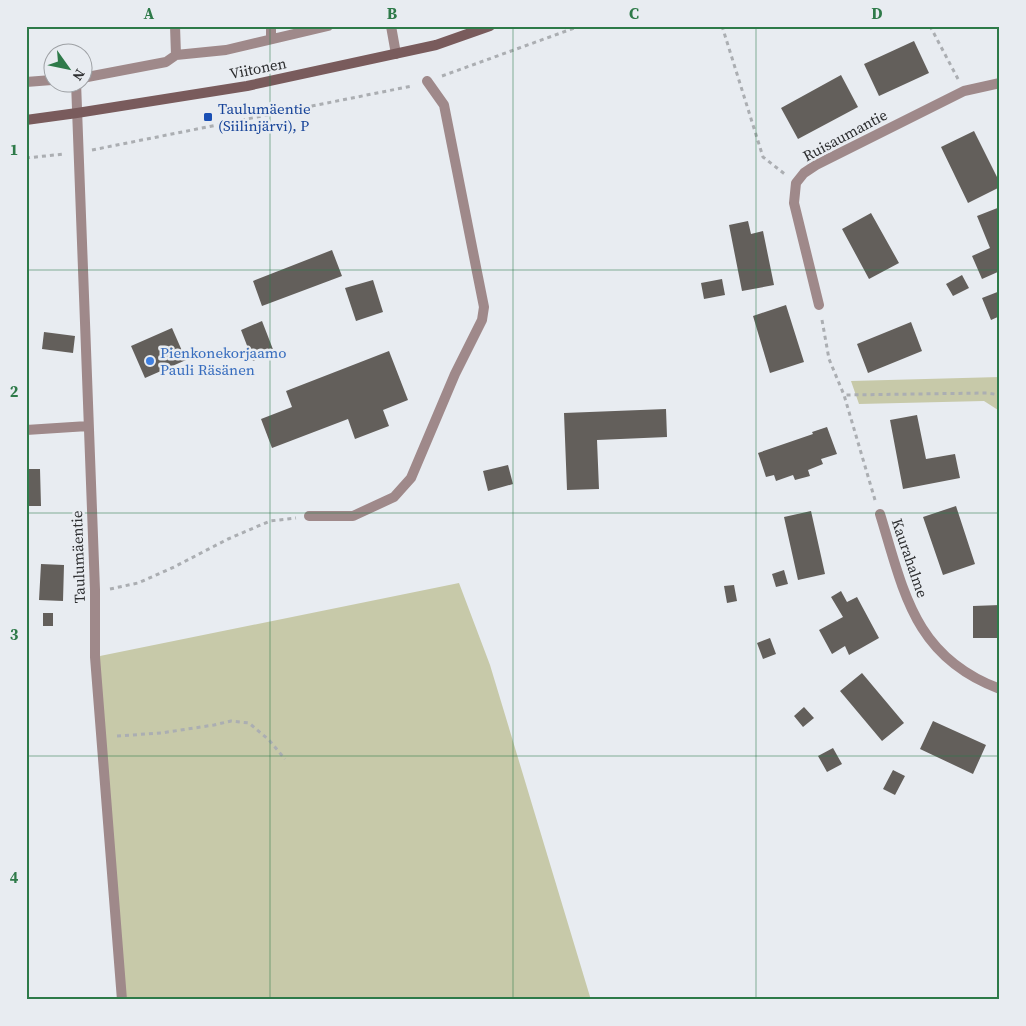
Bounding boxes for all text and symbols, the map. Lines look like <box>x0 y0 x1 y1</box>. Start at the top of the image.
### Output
text: A <box>144 2 155 24</box>
text: B <box>387 2 398 24</box>
text: C <box>629 2 639 24</box>
text: D <box>871 2 883 24</box>
north arrow <box>42 42 92 92</box>
street label: Viitonen <box>228 52 288 84</box>
text: N <box>68 65 90 85</box>
place label: Taulumäentie (Siilinjärvi), P <box>218 98 311 136</box>
street label: Ruisaumantie <box>799 104 891 166</box>
marker: Taulumäentie (Siilinjärvi), P <box>202 111 214 123</box>
text: 1 <box>10 138 18 160</box>
place label: Pienkonekorjaamo Pauli Räsänen <box>160 342 287 380</box>
marker: Pienkonekorjaamo Pauli Räsänen <box>144 355 156 367</box>
text: 2 <box>10 380 19 402</box>
street label: Taulumäentie <box>66 510 90 604</box>
street label: Kaurahalme <box>887 516 933 601</box>
text: 3 <box>10 623 19 645</box>
text: 4 <box>10 866 19 888</box>

